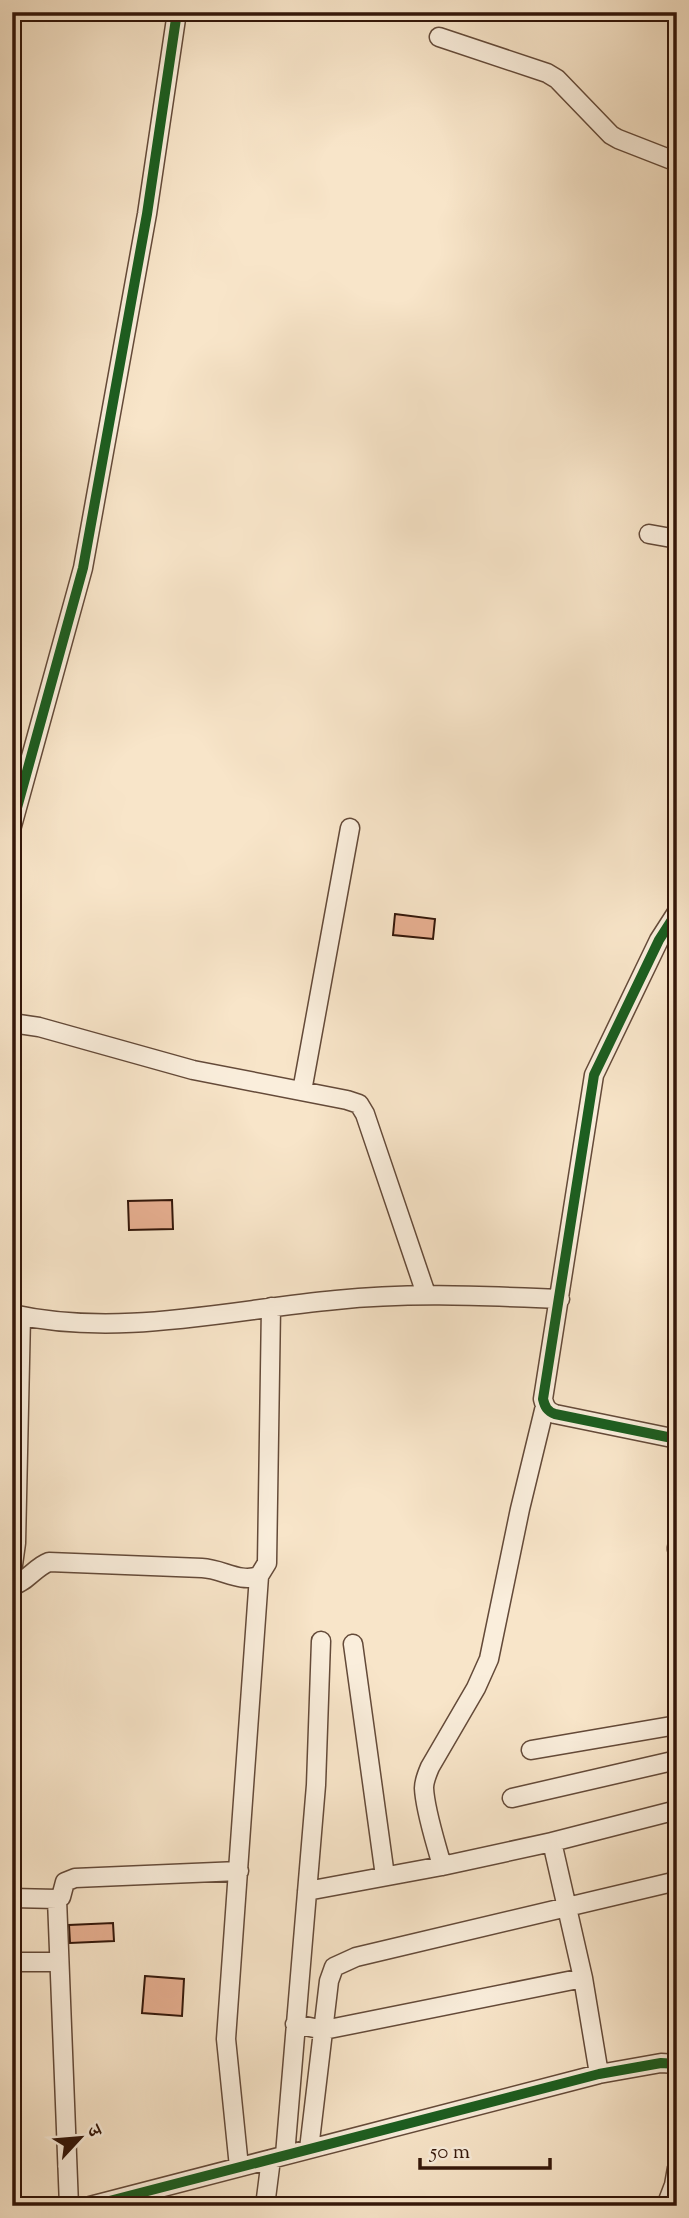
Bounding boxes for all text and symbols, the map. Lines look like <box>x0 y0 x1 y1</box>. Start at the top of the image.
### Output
north arrow <box>46 2102 116 2172</box>
text: उ <box>78 2120 108 2143</box>
scale bar <box>420 2127 549 2171</box>
text: 50 m <box>429 2138 470 2168</box>

